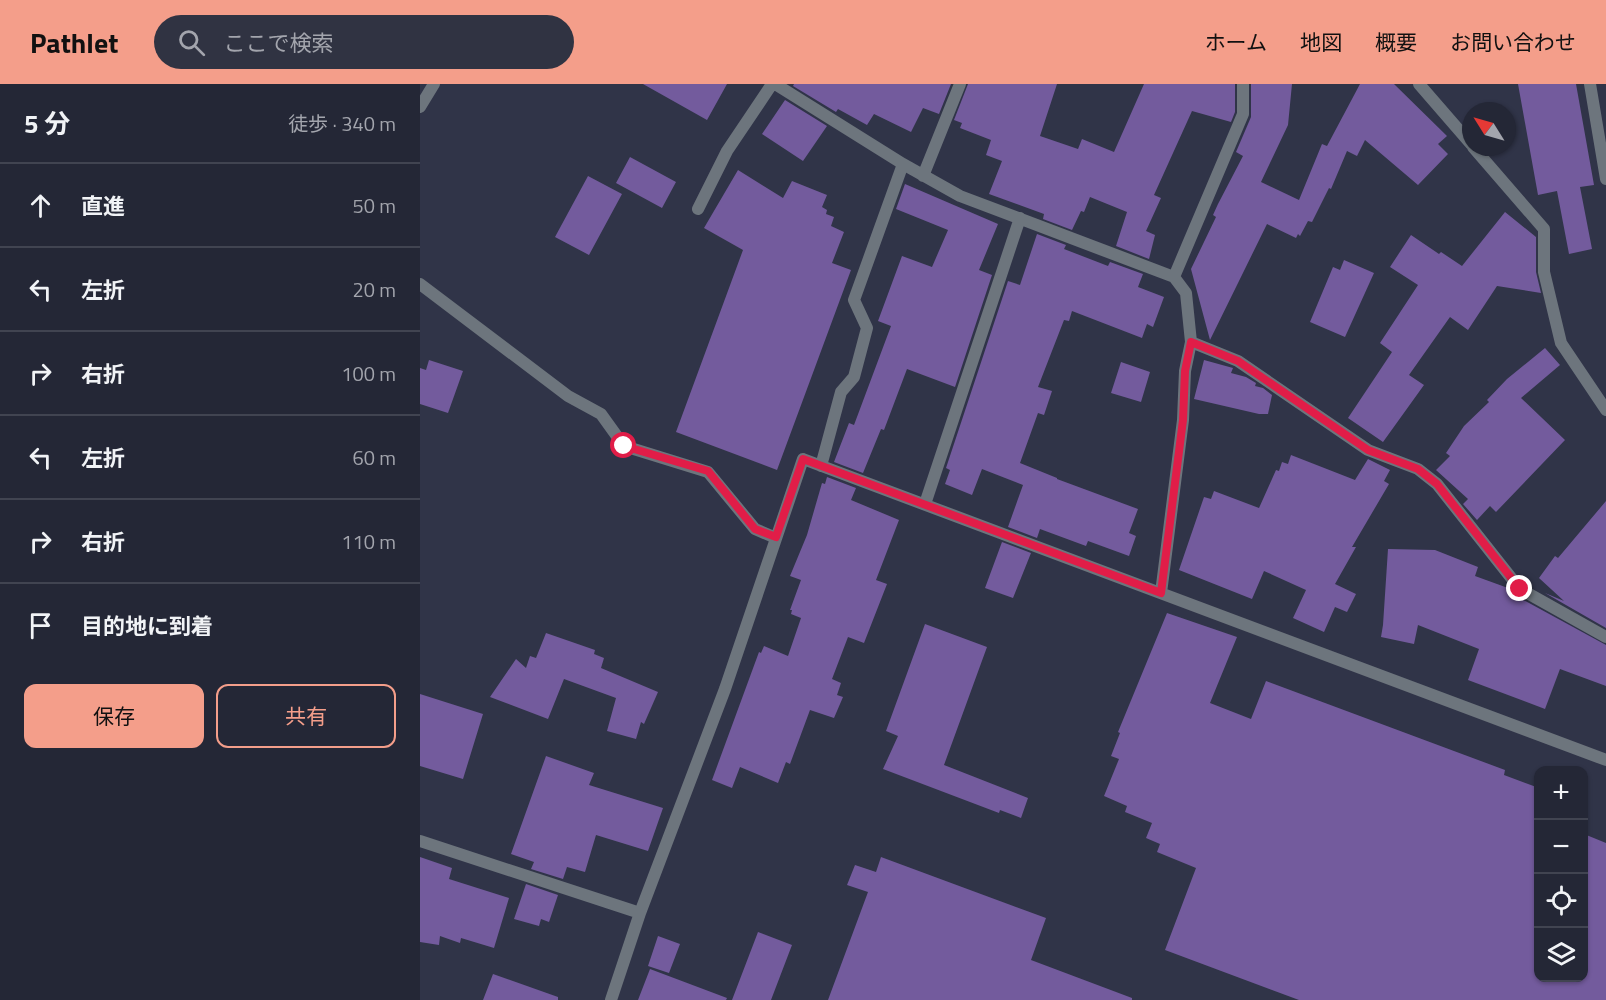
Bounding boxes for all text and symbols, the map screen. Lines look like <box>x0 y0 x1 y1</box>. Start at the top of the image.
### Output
search box <box>154 15 574 69</box>
text: Pathlet <box>30 21 118 64</box>
icon: search <box>175 26 208 59</box>
text: ここで検索 <box>223 26 333 60</box>
text: ホーム <box>1205 26 1267 58</box>
text: 地図 <box>1300 26 1342 58</box>
text: 概要 <box>1375 26 1417 58</box>
text: お問い合わせ <box>1450 26 1576 58</box>
north arrow <box>1462 102 1516 156</box>
text: 5 分 <box>24 104 70 143</box>
text: 徒歩 · 340 m <box>288 108 396 139</box>
icon: ahead <box>24 189 57 222</box>
text: 直進 <box>81 189 125 223</box>
text: 50 m <box>352 190 396 221</box>
icon: left <box>24 273 57 306</box>
text: 左折 <box>81 273 125 307</box>
text: 20 m <box>352 274 396 305</box>
icon: right <box>24 357 57 390</box>
text: 右折 <box>81 357 125 391</box>
text: 100 m <box>341 358 396 389</box>
route start <box>610 432 636 458</box>
icon: left <box>24 441 57 474</box>
text: 左折 <box>81 441 125 475</box>
text: 60 m <box>352 442 396 473</box>
icon: right <box>24 525 57 558</box>
text: 右折 <box>81 525 125 559</box>
text: 110 m <box>341 526 396 557</box>
route end <box>1506 575 1532 601</box>
icon: arrive <box>24 609 57 642</box>
text: 目的地に到着 <box>81 609 213 643</box>
button: 保存 <box>24 684 204 748</box>
button: 共有 <box>216 684 396 748</box>
map controls <box>1534 766 1588 982</box>
button: + <box>1534 766 1588 820</box>
button: − <box>1534 820 1588 874</box>
button: locate <box>1534 874 1588 928</box>
button: layers <box>1534 928 1588 982</box>

